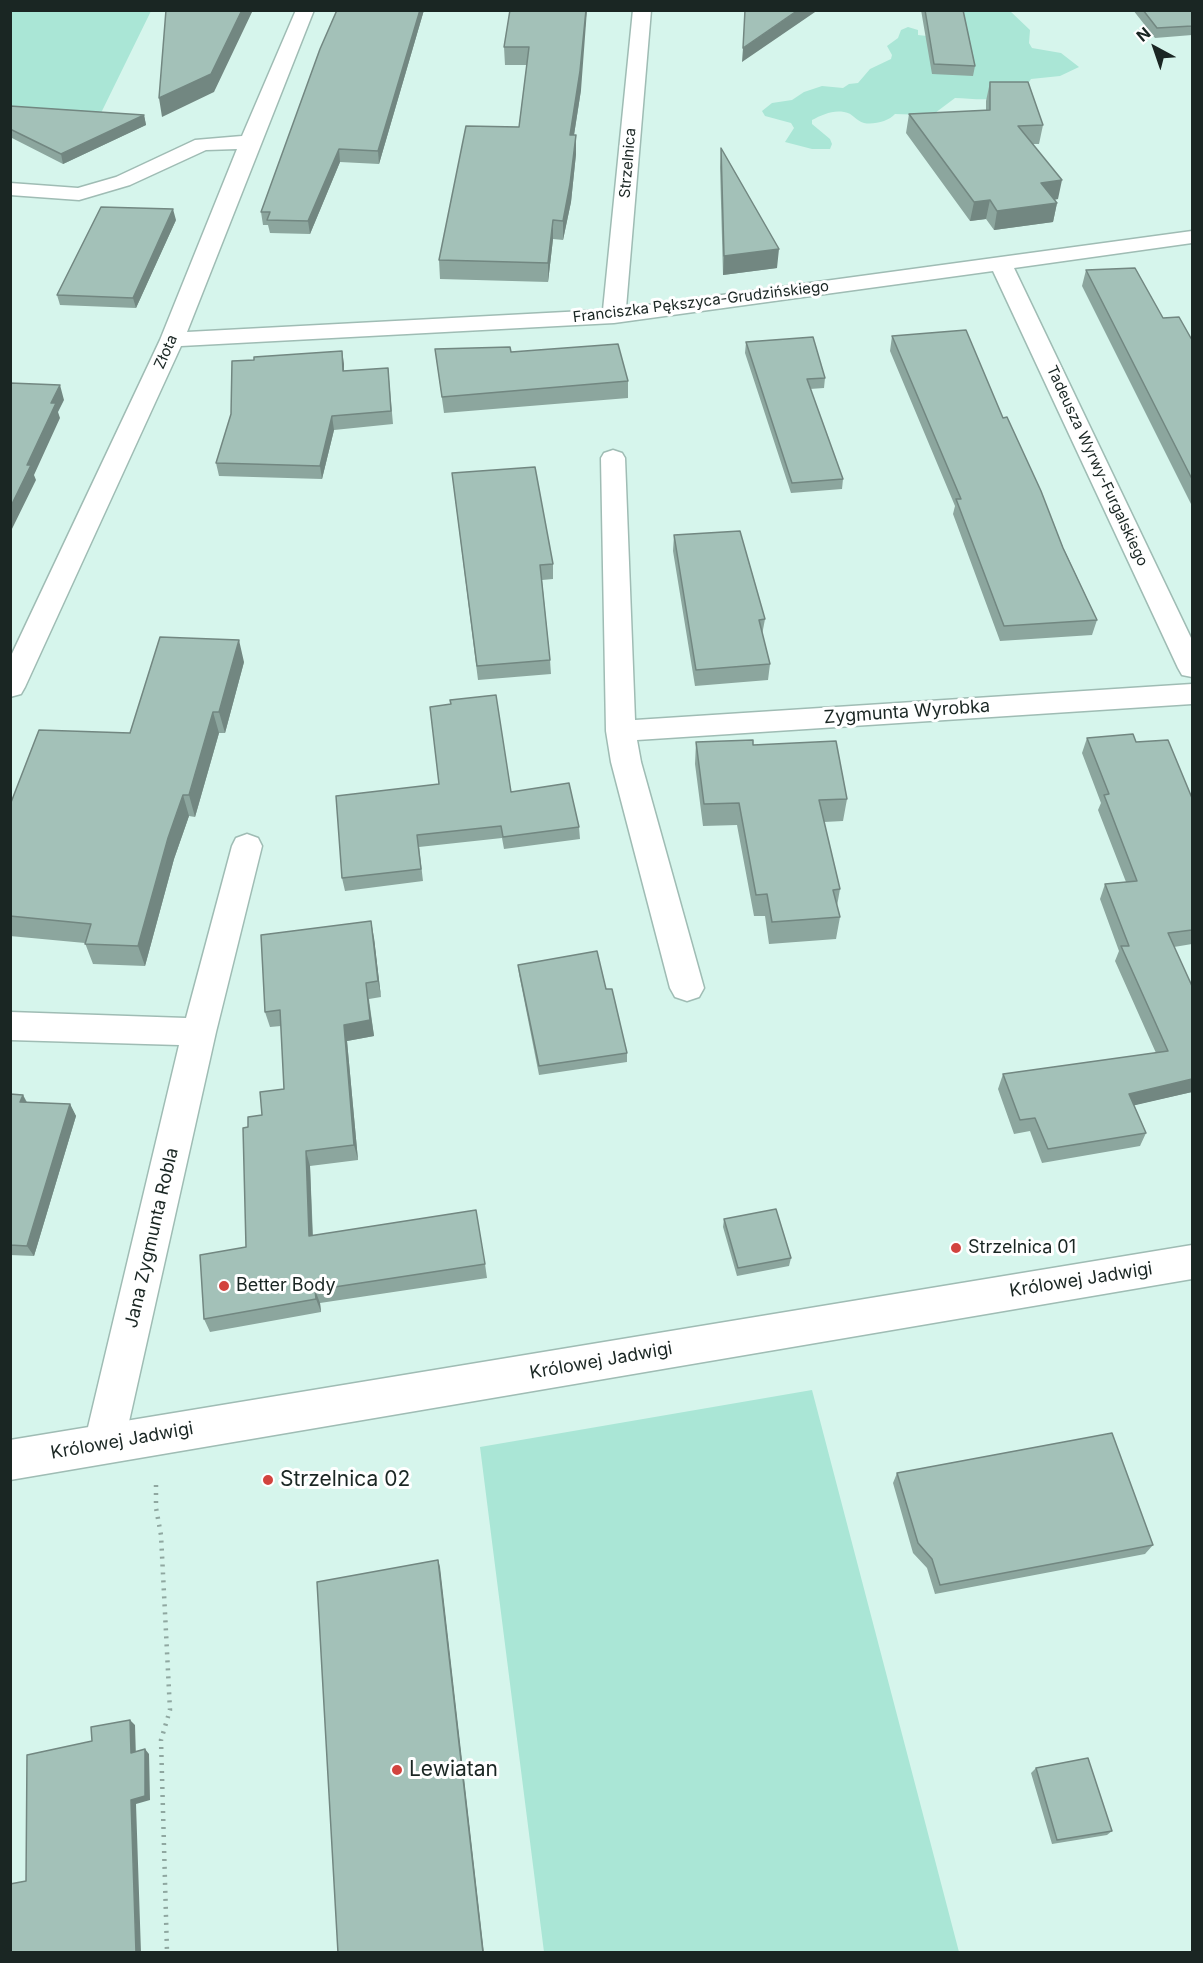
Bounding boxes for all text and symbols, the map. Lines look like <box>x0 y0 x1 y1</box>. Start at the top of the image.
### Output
north arrow <box>1125 18 1185 78</box>
text: N <box>1132 23 1155 46</box>
street label: Strzelnica <box>616 127 640 199</box>
street label: Franciszka Pększyca-Grudzińskiego <box>572 277 830 327</box>
street label: Złota <box>151 332 181 372</box>
street label: Tadeusza Wyrwy-Furgalskiego <box>1043 363 1151 569</box>
street label: Zygmunta Wyrobka <box>823 695 991 729</box>
street label: Jana Zygmunta Robla <box>121 1146 183 1330</box>
place label: Strzelnica 01 <box>968 1237 1076 1259</box>
marker: Strzelnica 01 <box>949 1241 963 1255</box>
street label: Królowej Jadwigi <box>1008 1258 1154 1302</box>
place label: Better Body <box>236 1275 336 1297</box>
marker: Better Body <box>217 1279 231 1293</box>
street label: Królowej Jadwigi <box>528 1338 674 1384</box>
street label: Królowej Jadwigi <box>49 1418 195 1464</box>
place label: Strzelnica 02 <box>280 1467 410 1493</box>
marker: Strzelnica 02 <box>261 1473 275 1487</box>
place label: Lewiatan <box>409 1757 498 1783</box>
marker: Lewiatan <box>390 1763 404 1777</box>

